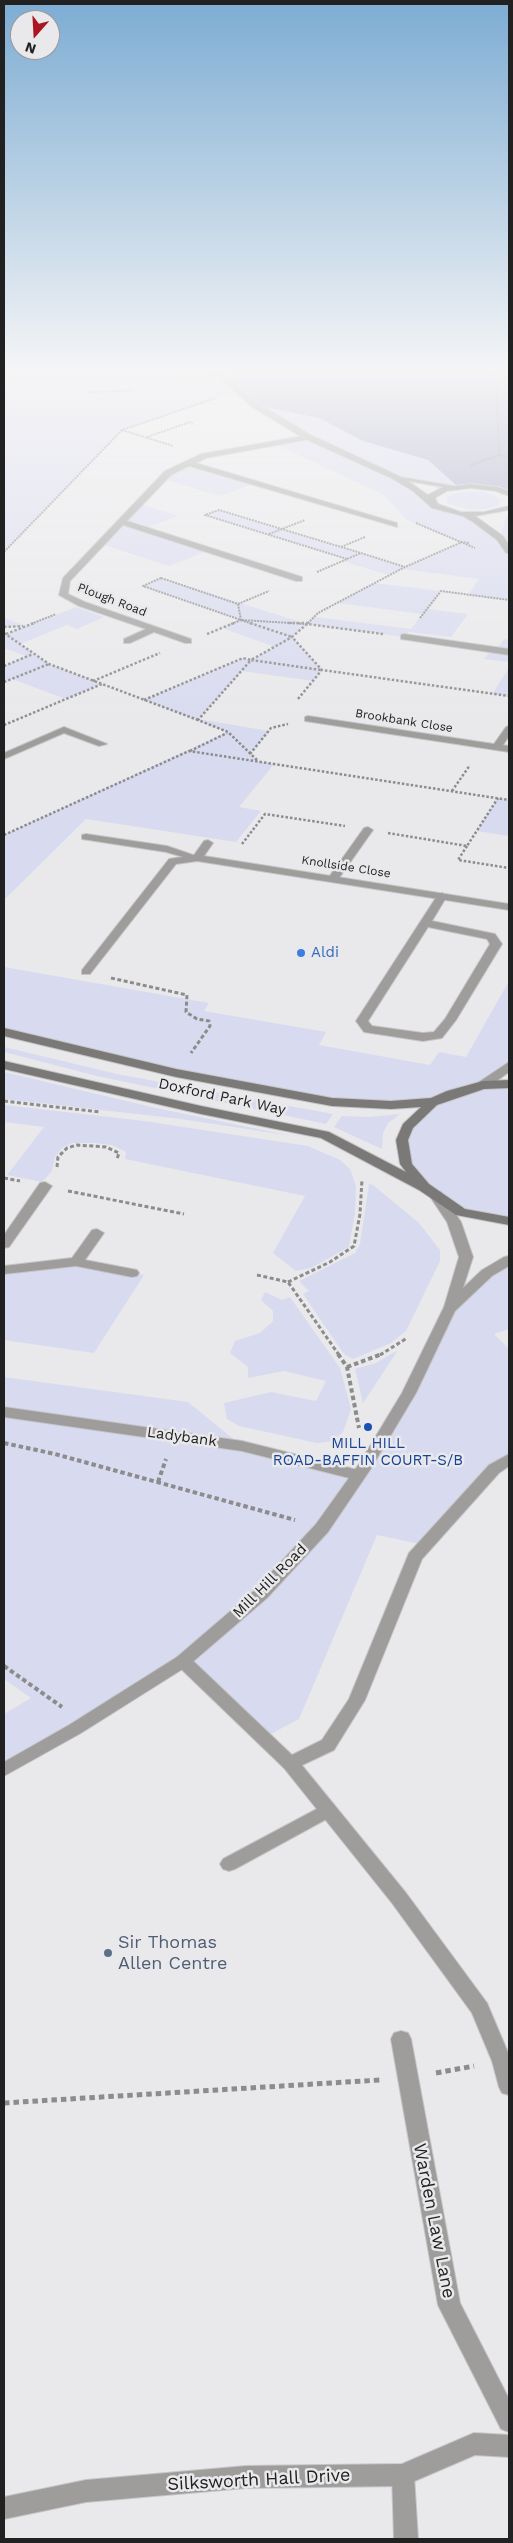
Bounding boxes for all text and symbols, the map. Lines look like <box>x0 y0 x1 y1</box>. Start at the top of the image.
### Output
north arrow <box>10 10 60 60</box>
text: N <box>23 39 38 57</box>
street label: Plough Road <box>75 580 149 620</box>
street label: Brookbank Close <box>354 706 454 736</box>
street label: Knollside Close <box>300 853 392 881</box>
place label: Aldi <box>311 944 339 962</box>
marker: Aldi <box>295 947 307 959</box>
street label: Doxford Park Way <box>157 1075 287 1119</box>
marker: MILL HILL ROAD-BAFFIN COURT-S/B <box>362 1421 374 1433</box>
street label: Ladybank <box>146 1423 218 1451</box>
place label: MILL HILL ROAD-BAFFIN COURT-S/B <box>273 1435 463 1470</box>
street label: Mill Hill Road <box>229 1540 311 1622</box>
place label: Sir Thomas Allen Centre <box>118 1932 227 1975</box>
marker: Sir Thomas Allen Centre <box>102 1947 114 1959</box>
street label: Warden Law Lane <box>408 2142 460 2300</box>
street label: Silksworth Hall Drive <box>167 2464 351 2496</box>

